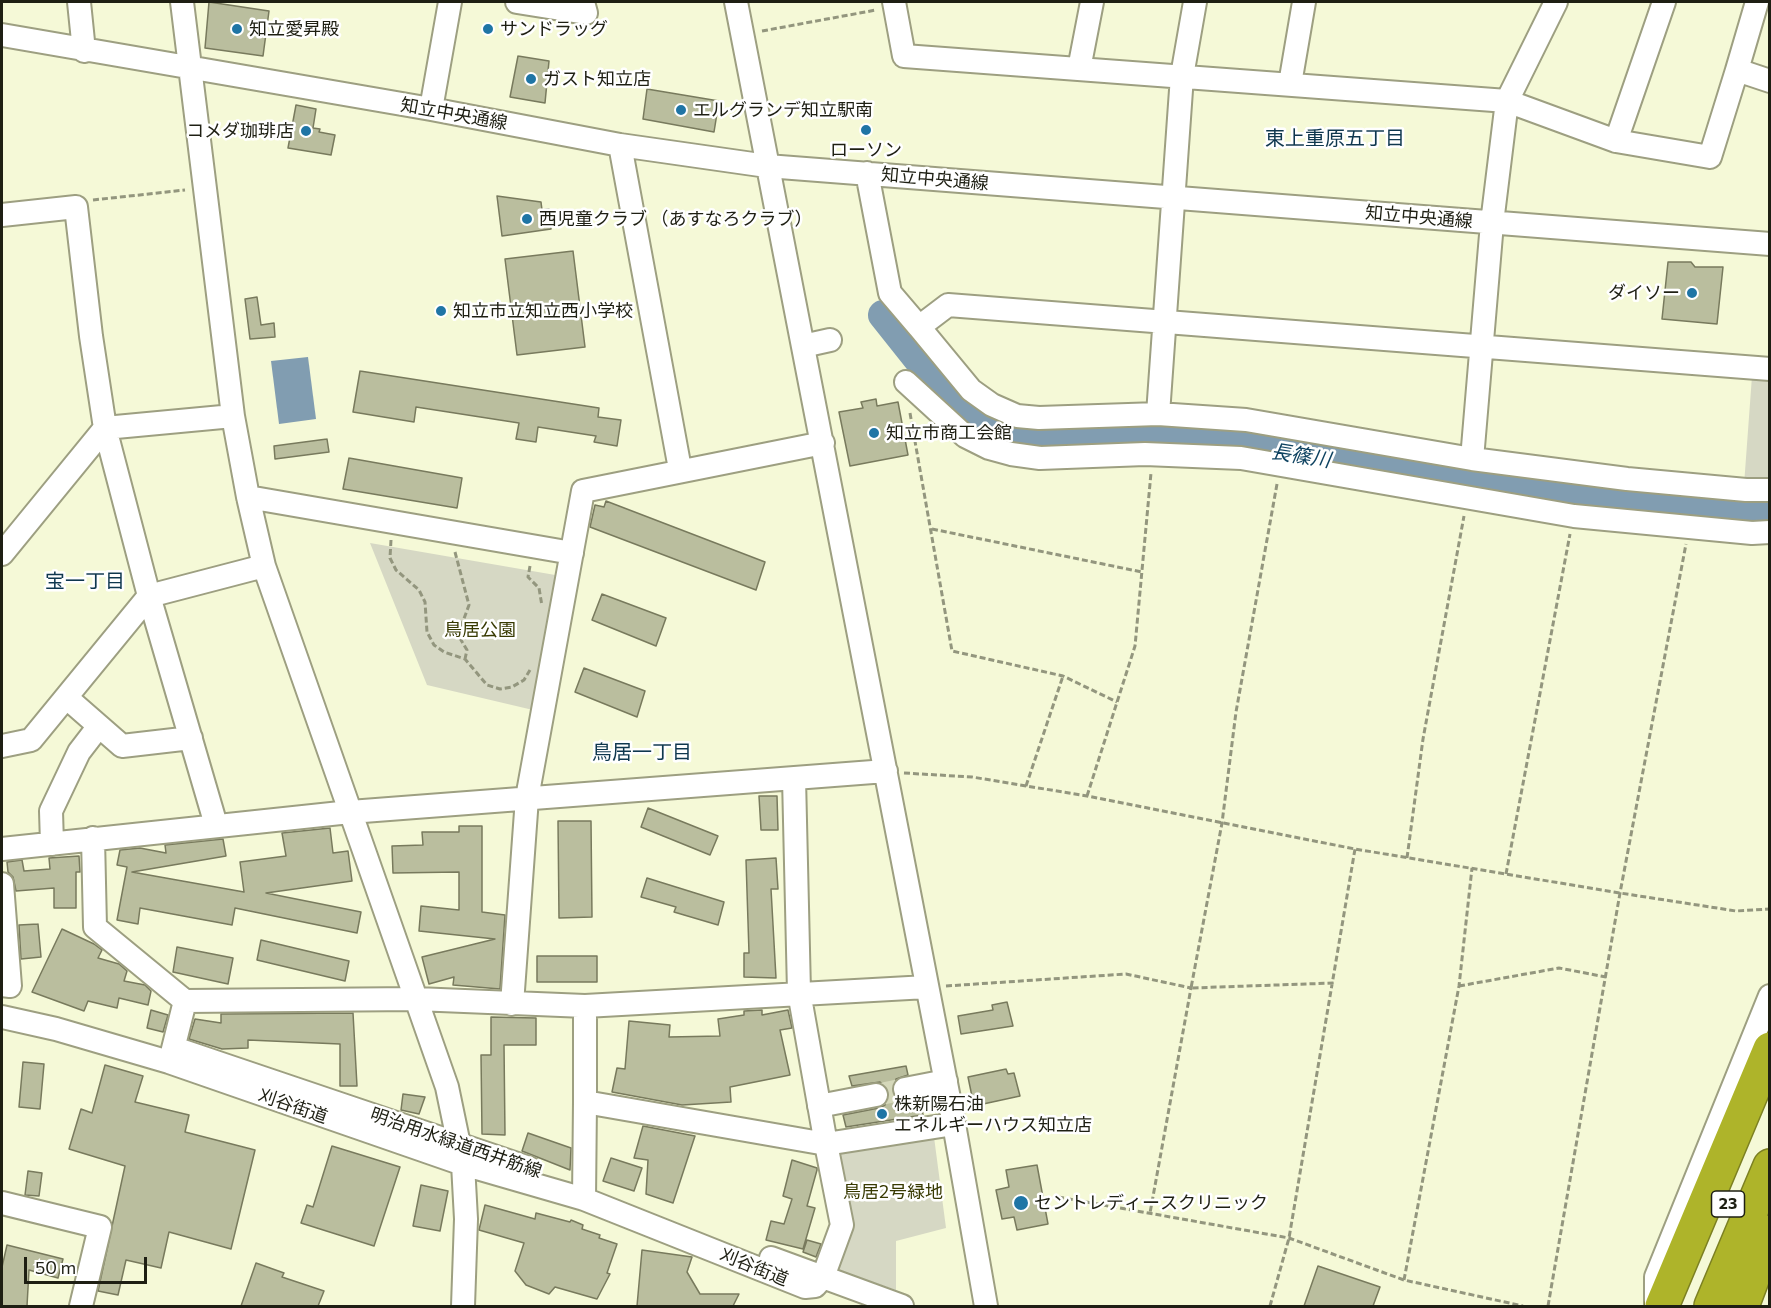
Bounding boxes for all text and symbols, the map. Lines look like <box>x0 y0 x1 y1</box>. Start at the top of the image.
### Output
place label: 知立愛昇殿 <box>249 18 339 40</box>
place label: サンドラッグ <box>500 18 608 40</box>
marker: 知立愛昇殿 <box>230 22 244 36</box>
marker: サンドラッグ <box>481 22 495 36</box>
place label: ガスト知立店 <box>543 68 651 90</box>
marker: ガスト知立店 <box>524 72 538 86</box>
street label: 知立中央通線 <box>399 94 509 134</box>
place label: エルグランデ知立駅南 <box>693 99 873 121</box>
marker: エルグランデ知立駅南 <box>674 103 688 117</box>
place label: コメダ珈琲店 <box>186 120 294 142</box>
marker: ローソン <box>859 123 873 137</box>
marker: コメダ珈琲店 <box>299 124 313 138</box>
district label: 東上重原五丁目 <box>1265 126 1405 150</box>
place label: ローソン <box>830 139 902 161</box>
street label: 知立中央通線 <box>880 164 990 194</box>
street label: 知立中央通線 <box>1364 202 1474 232</box>
place label: 西児童クラブ （あすなろクラブ） <box>539 208 812 230</box>
marker: 西児童クラブ （あすなろクラブ） <box>520 212 534 226</box>
place label: ダイソー <box>1608 282 1680 304</box>
marker: ダイソー <box>1685 286 1699 300</box>
place label: 知立市立知立西小学校 <box>453 300 633 322</box>
marker: 知立市立知立西小学校 <box>434 304 448 318</box>
place label: 知立市商工会館 <box>886 422 1012 444</box>
marker: 知立市商工会館 <box>867 426 881 440</box>
water label: 長篠川 <box>1269 439 1333 473</box>
district label: 宝一丁目 <box>45 569 125 593</box>
park label: 鳥居公園 <box>444 619 516 641</box>
district label: 鳥居一丁目 <box>592 740 692 764</box>
street label: 刈谷街道 <box>255 1084 331 1128</box>
place label: 株新陽石油 エネルギーハウス知立店 <box>894 1093 1092 1136</box>
street label: 明治用水緑道西井筋線 <box>367 1103 545 1183</box>
marker: 株新陽石油 エネルギーハウス知立店 <box>875 1107 889 1121</box>
park label: 鳥居2号緑地 <box>843 1181 943 1203</box>
road number: 23 <box>1712 1191 1744 1217</box>
place label: セントレディースクリニック <box>1034 1192 1268 1214</box>
marker: セントレディースクリニック <box>1012 1194 1030 1212</box>
street label: 刈谷街道 <box>717 1244 791 1290</box>
scale bar <box>27 1245 150 1283</box>
text: 50 m <box>35 1256 76 1278</box>

